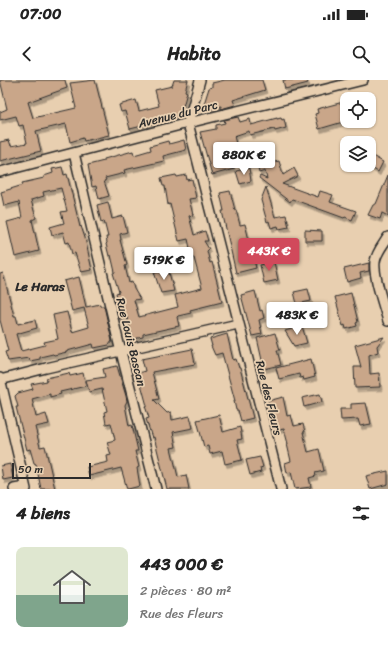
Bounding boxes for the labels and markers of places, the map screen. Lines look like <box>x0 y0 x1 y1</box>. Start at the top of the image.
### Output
pin: 880K € <box>211 142 277 176</box>
pin: 443K € <box>236 238 302 272</box>
pin: 519K € <box>131 247 197 281</box>
pin: 483K € <box>264 302 330 336</box>

